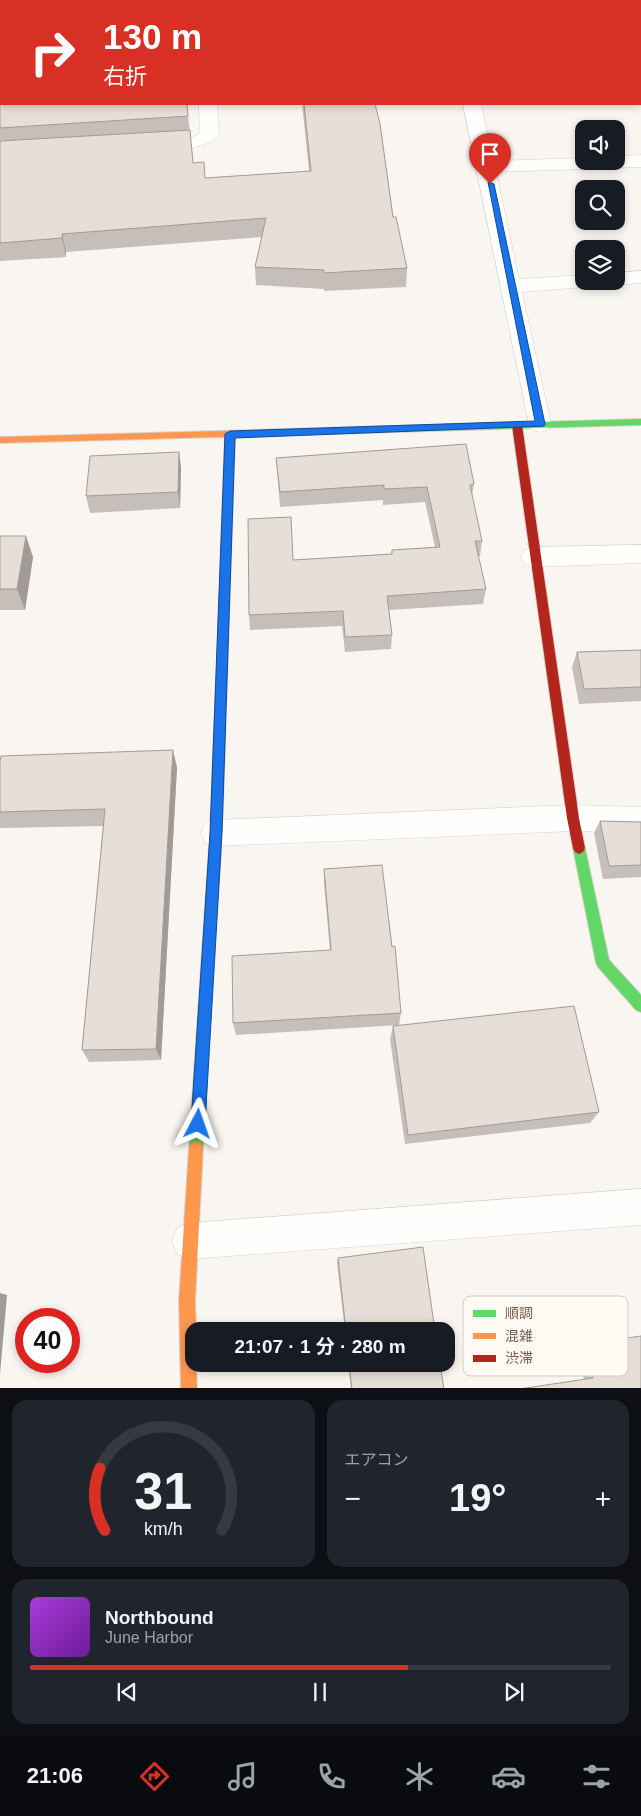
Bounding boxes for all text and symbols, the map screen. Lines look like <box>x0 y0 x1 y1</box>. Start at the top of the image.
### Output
text: 130 m <box>103 17 202 56</box>
icon: right <box>20 20 85 85</box>
text: 右折 <box>103 64 147 89</box>
map controls <box>575 120 625 290</box>
button: sound <box>575 120 625 170</box>
pin <box>469 133 511 184</box>
icon: arrive <box>476 140 504 168</box>
button: search <box>575 180 625 230</box>
button: layers <box>575 240 625 290</box>
position arrow <box>171 1097 223 1149</box>
legend <box>463 1296 628 1376</box>
text: 順調 <box>505 1305 533 1321</box>
speed limit sign: 40 <box>15 1308 80 1373</box>
text: 混雑 <box>505 1328 533 1344</box>
text: 21:07 · 1 分 · 280 m <box>234 1336 406 1357</box>
text: 渋滞 <box>505 1350 533 1366</box>
text: エアコン <box>345 1451 409 1468</box>
text: 31 <box>134 1462 192 1520</box>
text: 19° <box>449 1477 506 1519</box>
text: − <box>345 1483 361 1514</box>
text: + <box>595 1483 611 1514</box>
text: km/h <box>144 1519 183 1539</box>
text: Northbound <box>105 1607 214 1628</box>
text: June Harbor <box>105 1629 193 1646</box>
icon: previous <box>113 1678 141 1706</box>
icon: pause <box>306 1678 334 1706</box>
icon: next <box>500 1678 528 1706</box>
icon: directions <box>137 1759 172 1794</box>
icon: music <box>225 1759 260 1794</box>
icon: phone <box>314 1759 349 1794</box>
icon: climate <box>402 1759 437 1794</box>
icon: car <box>491 1759 526 1794</box>
icon: filters <box>579 1759 614 1794</box>
text: 21:06 <box>27 1763 83 1788</box>

